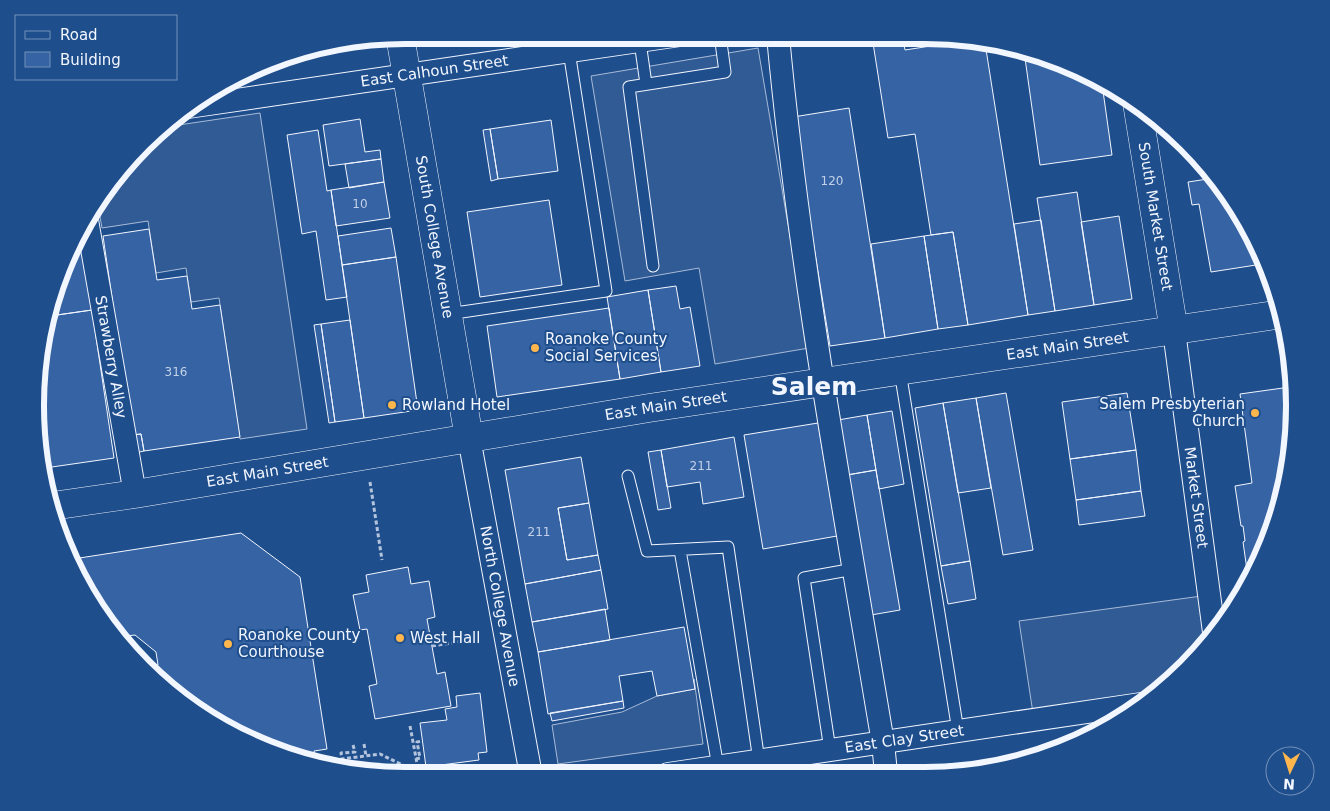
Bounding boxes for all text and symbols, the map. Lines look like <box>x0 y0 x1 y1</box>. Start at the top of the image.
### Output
legend <box>15 15 178 80</box>
text: Road <box>60 26 98 44</box>
text: Building <box>60 51 121 69</box>
street label: East Calhoun Street <box>359 51 510 91</box>
street label: South Market Street <box>1134 141 1176 292</box>
street label: South College Avenue <box>412 154 457 320</box>
house number: 120 <box>821 174 843 188</box>
house number: 10 <box>352 197 368 211</box>
street label: Strawberry Alley <box>91 294 131 420</box>
street label: East Main Street <box>1005 328 1130 364</box>
place label: Roanoke County Social Services <box>545 330 667 365</box>
marker: Roanoke County Social Services <box>529 342 541 354</box>
house number: 316 <box>165 365 187 379</box>
district label: Salem <box>771 372 857 401</box>
street label: East Main Street <box>603 388 728 424</box>
place label: Salem Presbyterian Church <box>1099 395 1245 430</box>
place label: Rowland Hotel <box>402 396 510 414</box>
marker: Rowland Hotel <box>386 399 398 411</box>
marker: Salem Presbyterian Church <box>1249 407 1261 419</box>
street label: Market Street <box>1180 446 1212 549</box>
street label: East Main Street <box>205 453 330 491</box>
house number: 211 <box>690 459 712 473</box>
street label: North College Avenue <box>476 524 524 688</box>
house number: 211 <box>528 525 550 539</box>
place label: Roanoke County Courthouse <box>238 626 360 661</box>
place label: West Hall <box>410 629 480 647</box>
marker: West Hall <box>394 632 406 644</box>
marker: Roanoke County Courthouse <box>222 638 234 650</box>
street label: East Clay Street <box>844 721 965 757</box>
north arrow <box>1265 746 1315 796</box>
text: N <box>1283 776 1295 792</box>

